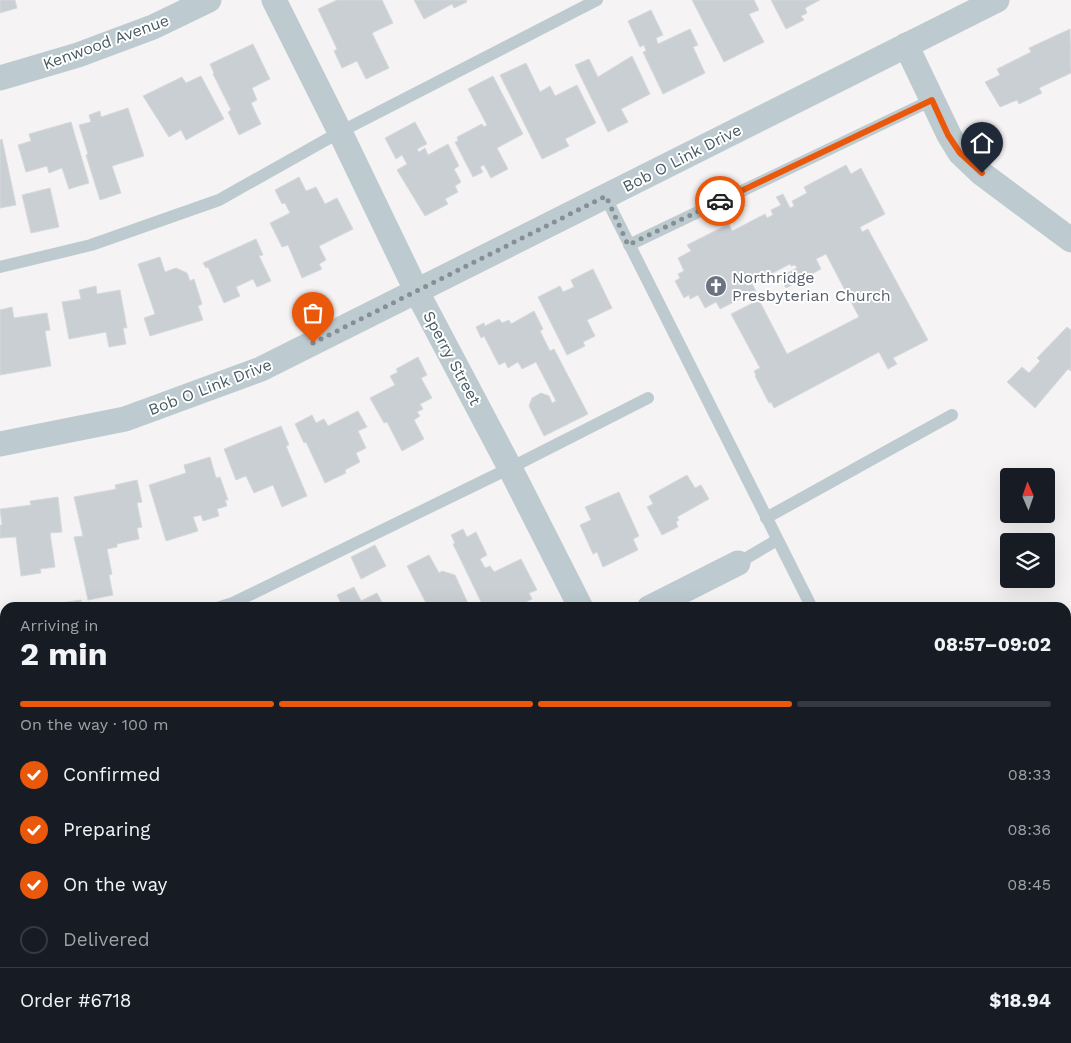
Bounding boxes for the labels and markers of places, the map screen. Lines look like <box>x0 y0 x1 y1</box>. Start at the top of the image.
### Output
pin <box>961 122 1003 173</box>
place label: Northridge Presbyterian Church <box>732 268 891 305</box>
church icon: Northridge Presbyterian Church <box>704 274 728 298</box>
pin <box>292 292 334 343</box>

